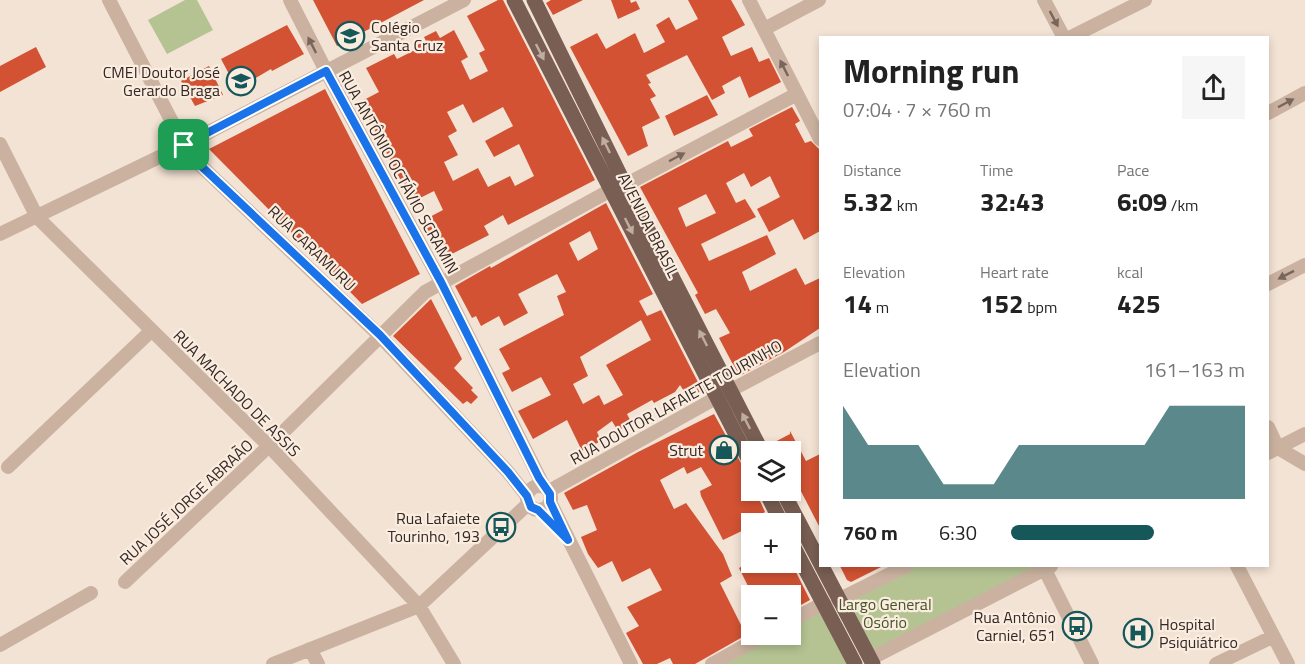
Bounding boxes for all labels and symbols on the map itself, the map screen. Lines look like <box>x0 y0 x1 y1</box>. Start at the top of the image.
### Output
one-way arrow <box>1049 10 1059 27</box>
place label: Colégio Santa Cruz <box>371 15 443 57</box>
school or university icon: Colégio Santa Cruz <box>334 20 366 52</box>
one-way arrow <box>308 36 317 53</box>
one-way arrow <box>535 44 545 61</box>
place label: CMEI Doutor José Gerardo Braga <box>103 60 220 102</box>
one-way arrow <box>779 60 789 77</box>
school or university icon: CMEI Doutor José Gerardo Braga <box>225 65 257 97</box>
street label: RUA ANTÔNIO OCTÁVIO SCRAMIN <box>333 66 465 278</box>
one-way arrow <box>1278 98 1295 108</box>
pin <box>158 119 209 170</box>
one-way arrow <box>601 137 610 154</box>
one-way arrow <box>668 153 686 163</box>
street label: AVENIDA BRASIL <box>612 169 686 282</box>
street label: RUA CARAMURU <box>262 200 362 296</box>
one-way arrow <box>624 217 634 234</box>
one-way arrow <box>1278 270 1295 279</box>
street label: RUA MACHADO DE ASSIS <box>168 324 306 462</box>
one-way arrow <box>699 329 709 347</box>
street label: RUA DOUTOR LAFAIETE TOURINHO <box>565 333 787 471</box>
one-way arrow <box>741 412 751 429</box>
street label: RUA JOSÉ JORGE ABRAÃO <box>114 433 258 571</box>
shop icon: Strut <box>708 434 740 466</box>
place label: Strut <box>669 438 703 462</box>
place label: Rua Lafaiete Tourinho, 193 <box>387 506 480 548</box>
bus stop icon: Rua Lafaiete Tourinho, 193 <box>485 511 517 543</box>
park label: Largo General Osório <box>838 592 932 634</box>
place label: Rua Antônio Carniel, 651 <box>973 605 1056 647</box>
bus stop icon: Rua Antônio Carniel, 651 <box>1061 610 1093 642</box>
place label: Hospital Psiquiátrico <box>1159 612 1238 654</box>
hospital icon: Hospital Psiquiátrico <box>1122 617 1154 649</box>

